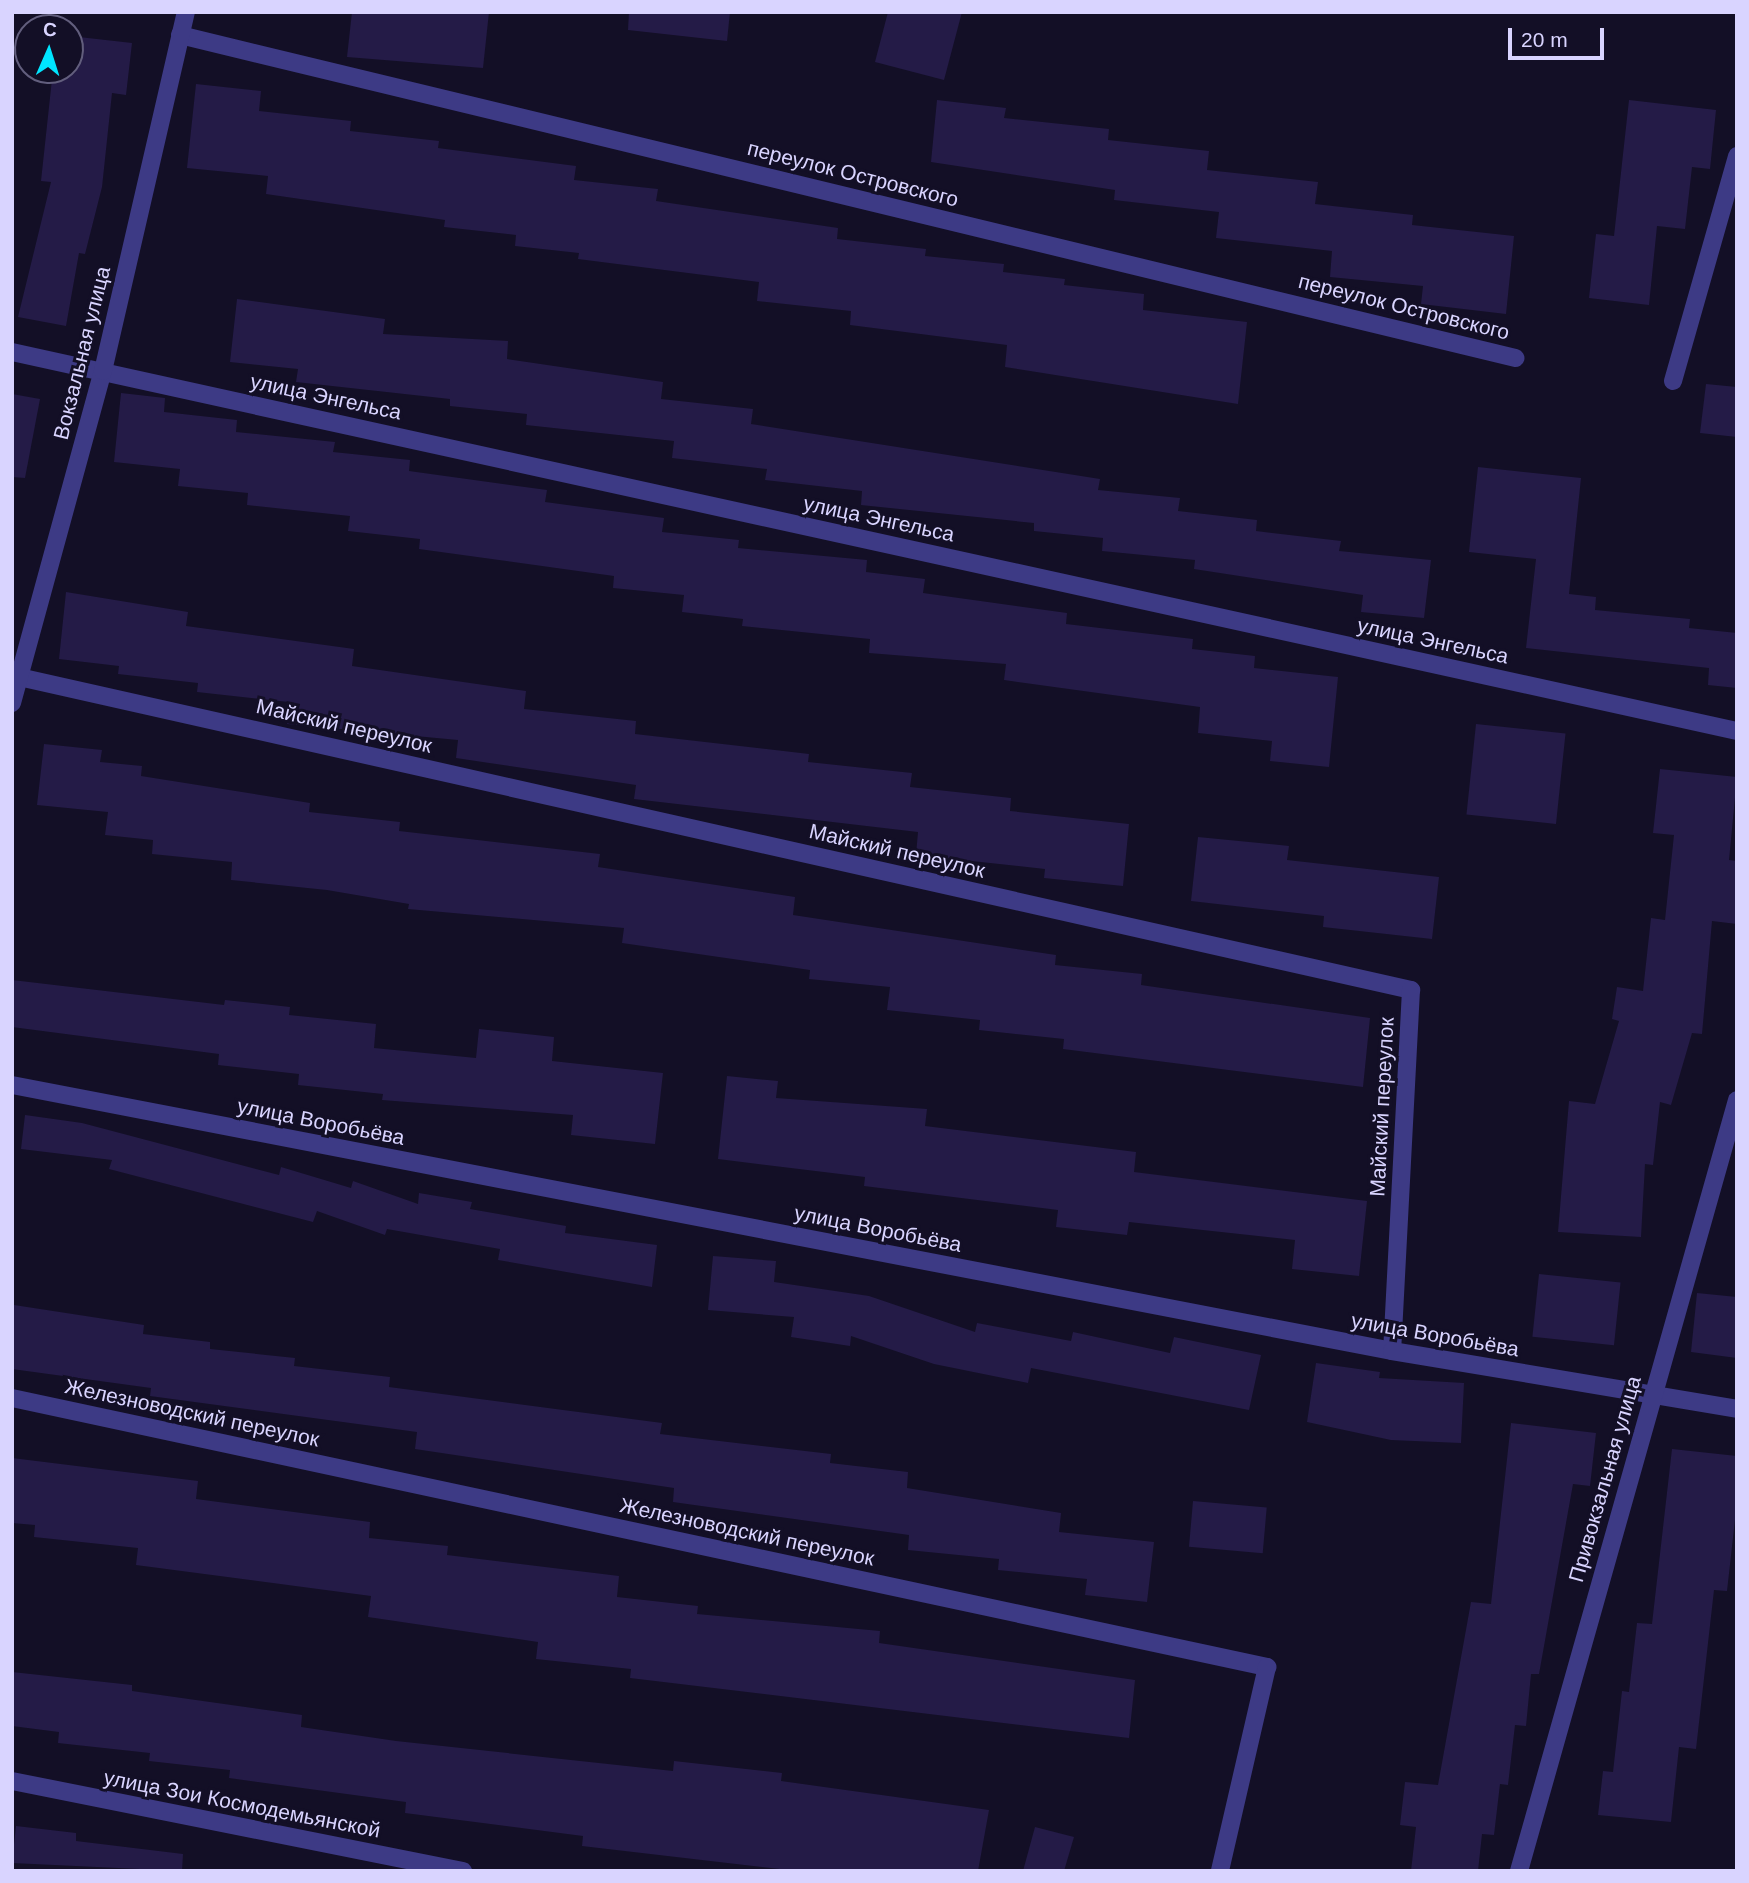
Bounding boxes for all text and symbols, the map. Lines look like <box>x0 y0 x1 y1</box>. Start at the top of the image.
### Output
north arrow <box>14 14 84 84</box>
scale bar <box>1511 14 1607 58</box>
text: С <box>43 19 57 40</box>
text: 20 m <box>1521 28 1568 51</box>
street label: переулок Островского <box>745 136 961 212</box>
street label: Вокзальная улица <box>48 264 116 442</box>
street label: переулок Островского <box>1296 269 1512 345</box>
street label: улица Энгельса <box>248 369 404 425</box>
street label: улица Энгельса <box>801 491 957 547</box>
street label: улица Энгельса <box>1355 613 1511 669</box>
street label: Майский переулок <box>254 694 434 758</box>
street label: Майский переулок <box>807 819 987 883</box>
street label: Майский переулок <box>1365 1017 1399 1197</box>
street label: улица Воробьёва <box>235 1093 407 1151</box>
street label: улица Воробьёва <box>792 1200 964 1258</box>
street label: улица Воробьёва <box>1349 1308 1521 1362</box>
street label: Привокзальная улица <box>1563 1373 1647 1585</box>
street label: Железноводский переулок <box>62 1374 322 1452</box>
street label: Железноводский переулок <box>617 1493 877 1571</box>
street label: улица Зои Космодемьянской <box>102 1765 382 1843</box>

